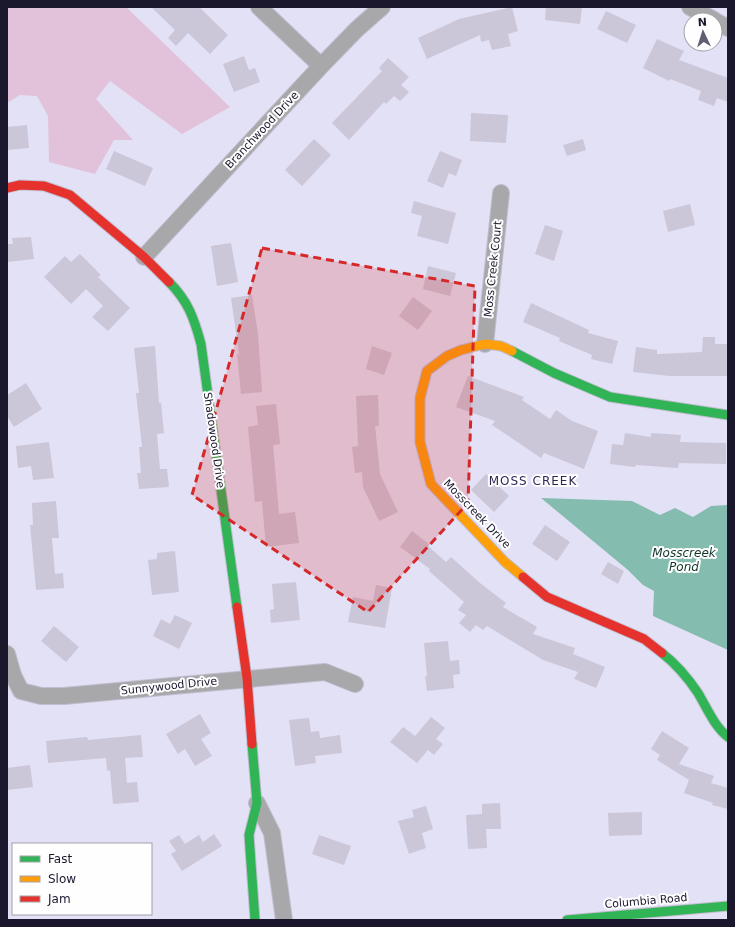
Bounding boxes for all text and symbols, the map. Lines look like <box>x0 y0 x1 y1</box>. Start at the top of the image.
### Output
north arrow <box>683 12 723 52</box>
text: N <box>697 16 707 29</box>
street label: Branchwood Drive <box>223 88 301 171</box>
street label: Moss Creek Court <box>481 220 505 318</box>
street label: Shadowood Drive <box>201 391 227 489</box>
district label: MOSS CREEK <box>489 474 577 488</box>
street label: Mosscreek Drive <box>441 477 513 551</box>
water label: Mosscreek Pond <box>652 546 717 574</box>
street label: Sunnywood Drive <box>120 674 218 698</box>
legend <box>12 843 152 915</box>
text: Fast <box>48 852 72 866</box>
text: Slow <box>48 872 76 886</box>
street label: Columbia Road <box>604 891 688 911</box>
text: Jam <box>47 892 71 906</box>

